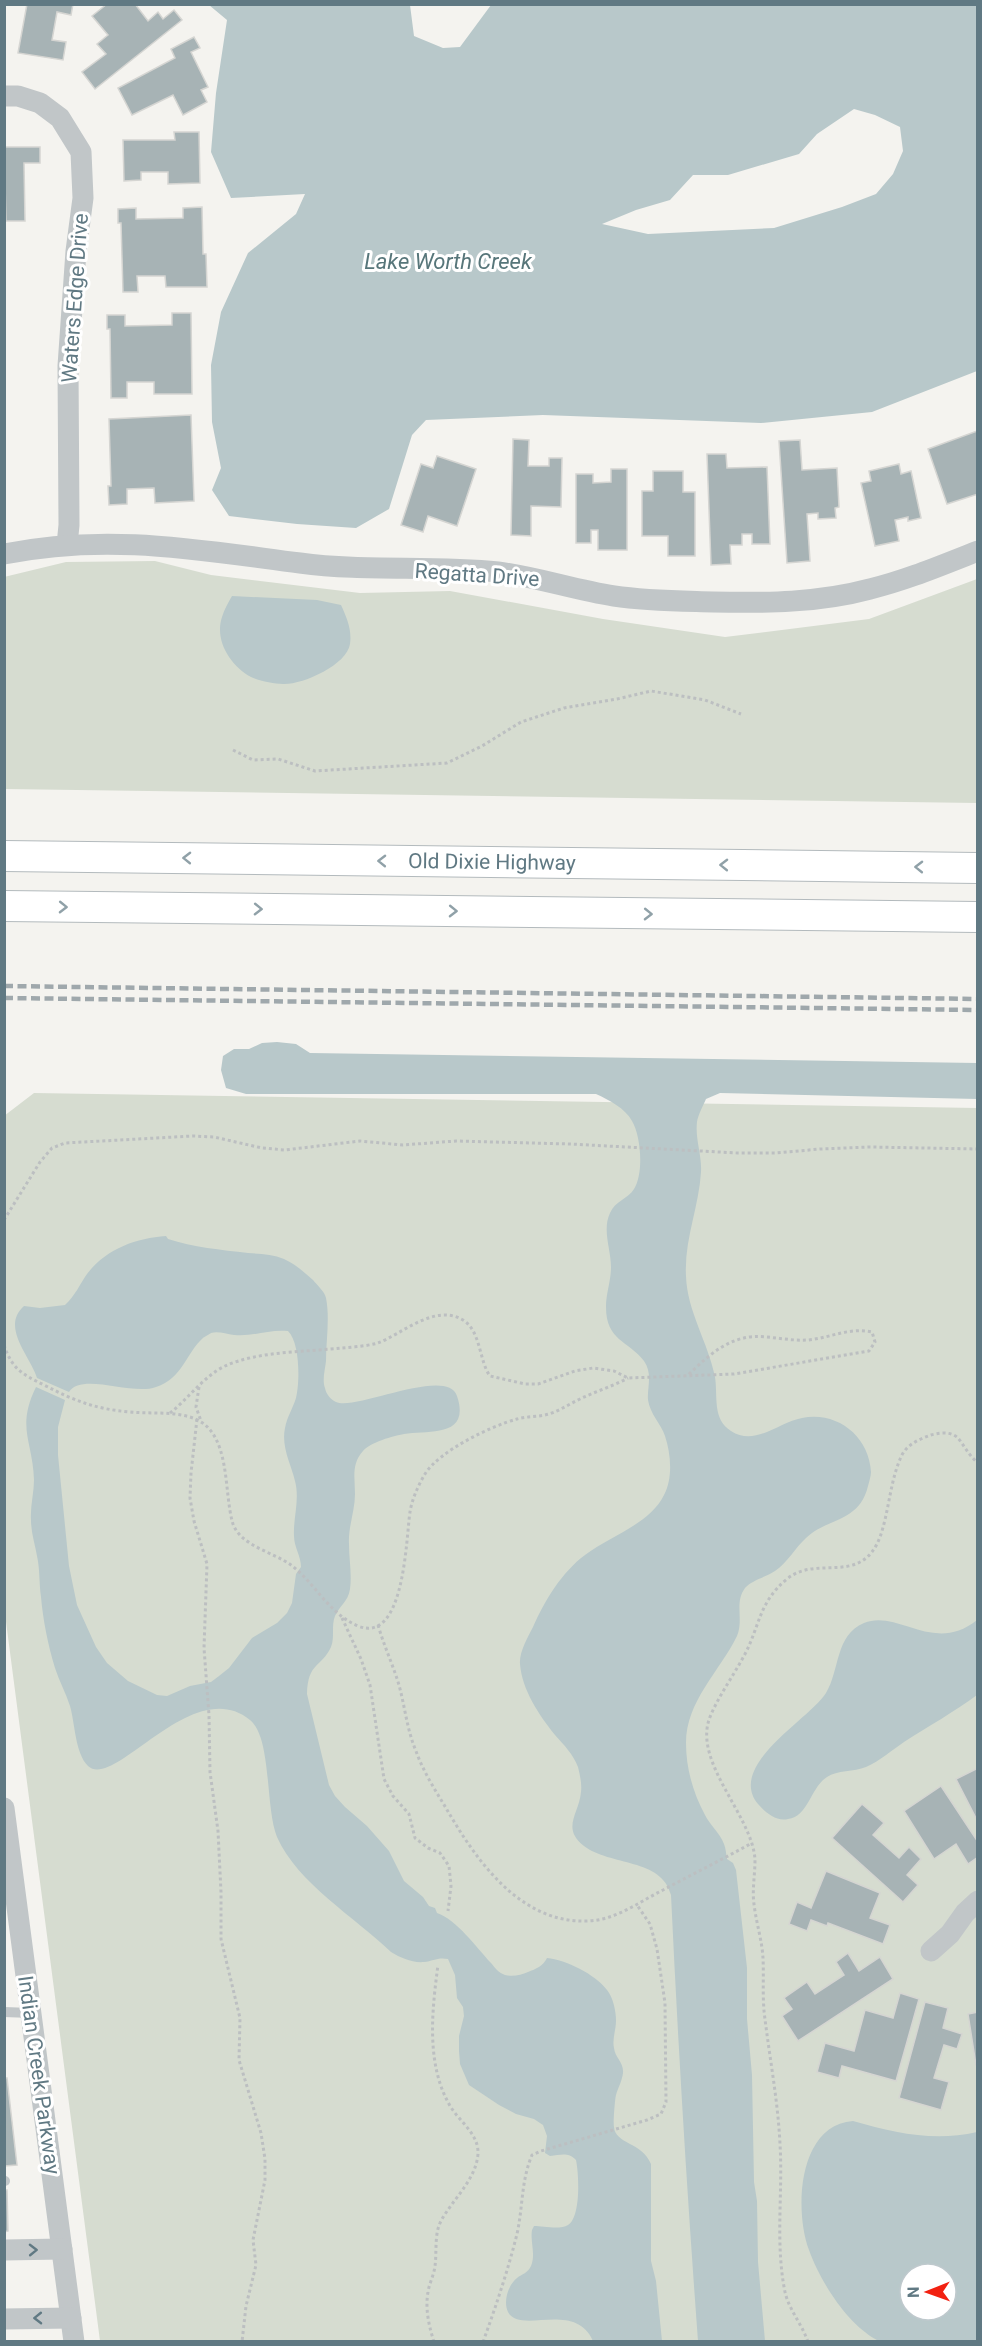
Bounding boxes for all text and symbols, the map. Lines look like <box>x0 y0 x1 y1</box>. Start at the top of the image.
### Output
street label: Waters Edge Drive <box>57 212 93 384</box>
water label: Lake Worth Creek <box>364 249 533 274</box>
street label: Regatta Drive <box>414 559 540 591</box>
street label: Old Dixie Highway <box>408 849 576 875</box>
one-way arrow <box>183 852 192 864</box>
one-way arrow <box>378 855 387 867</box>
one-way arrow <box>720 859 729 871</box>
one-way arrow <box>915 861 924 873</box>
one-way arrow <box>58 901 67 913</box>
one-way arrow <box>253 903 262 915</box>
one-way arrow <box>448 905 457 917</box>
one-way arrow <box>643 907 652 920</box>
street label: Indian Creek Parkway <box>13 1974 65 2176</box>
one-way arrow <box>29 2244 38 2256</box>
north arrow <box>898 2262 958 2322</box>
text: N <box>904 2286 923 2298</box>
one-way arrow <box>33 2312 42 2325</box>

